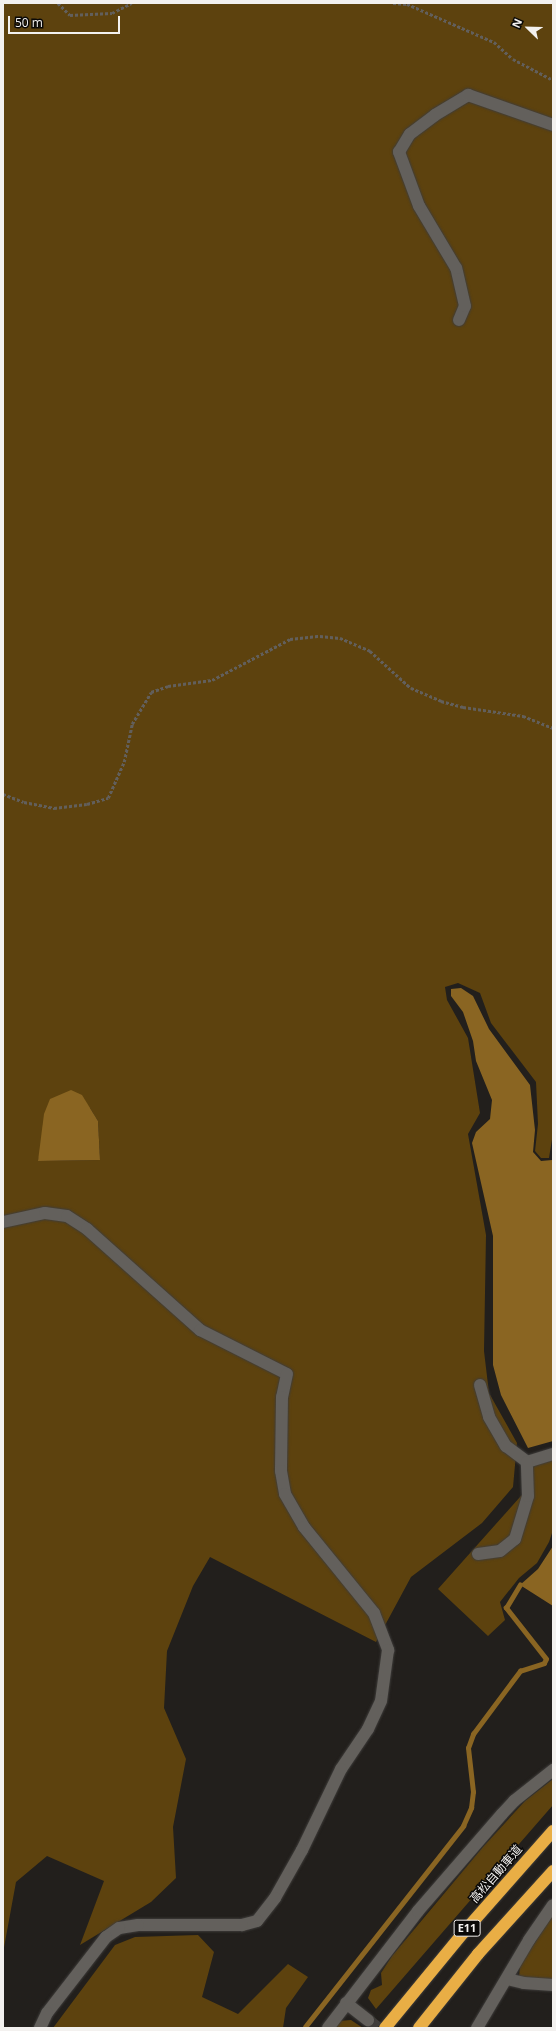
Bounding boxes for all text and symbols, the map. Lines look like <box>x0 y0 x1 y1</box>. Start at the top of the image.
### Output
scale bar <box>10 8 122 34</box>
north arrow <box>508 8 548 48</box>
text: 50 m <box>15 14 43 31</box>
text: N <box>508 16 525 30</box>
street label: 高松自動車道 <box>467 1842 525 1906</box>
road number: E11 <box>453 1919 481 1937</box>

